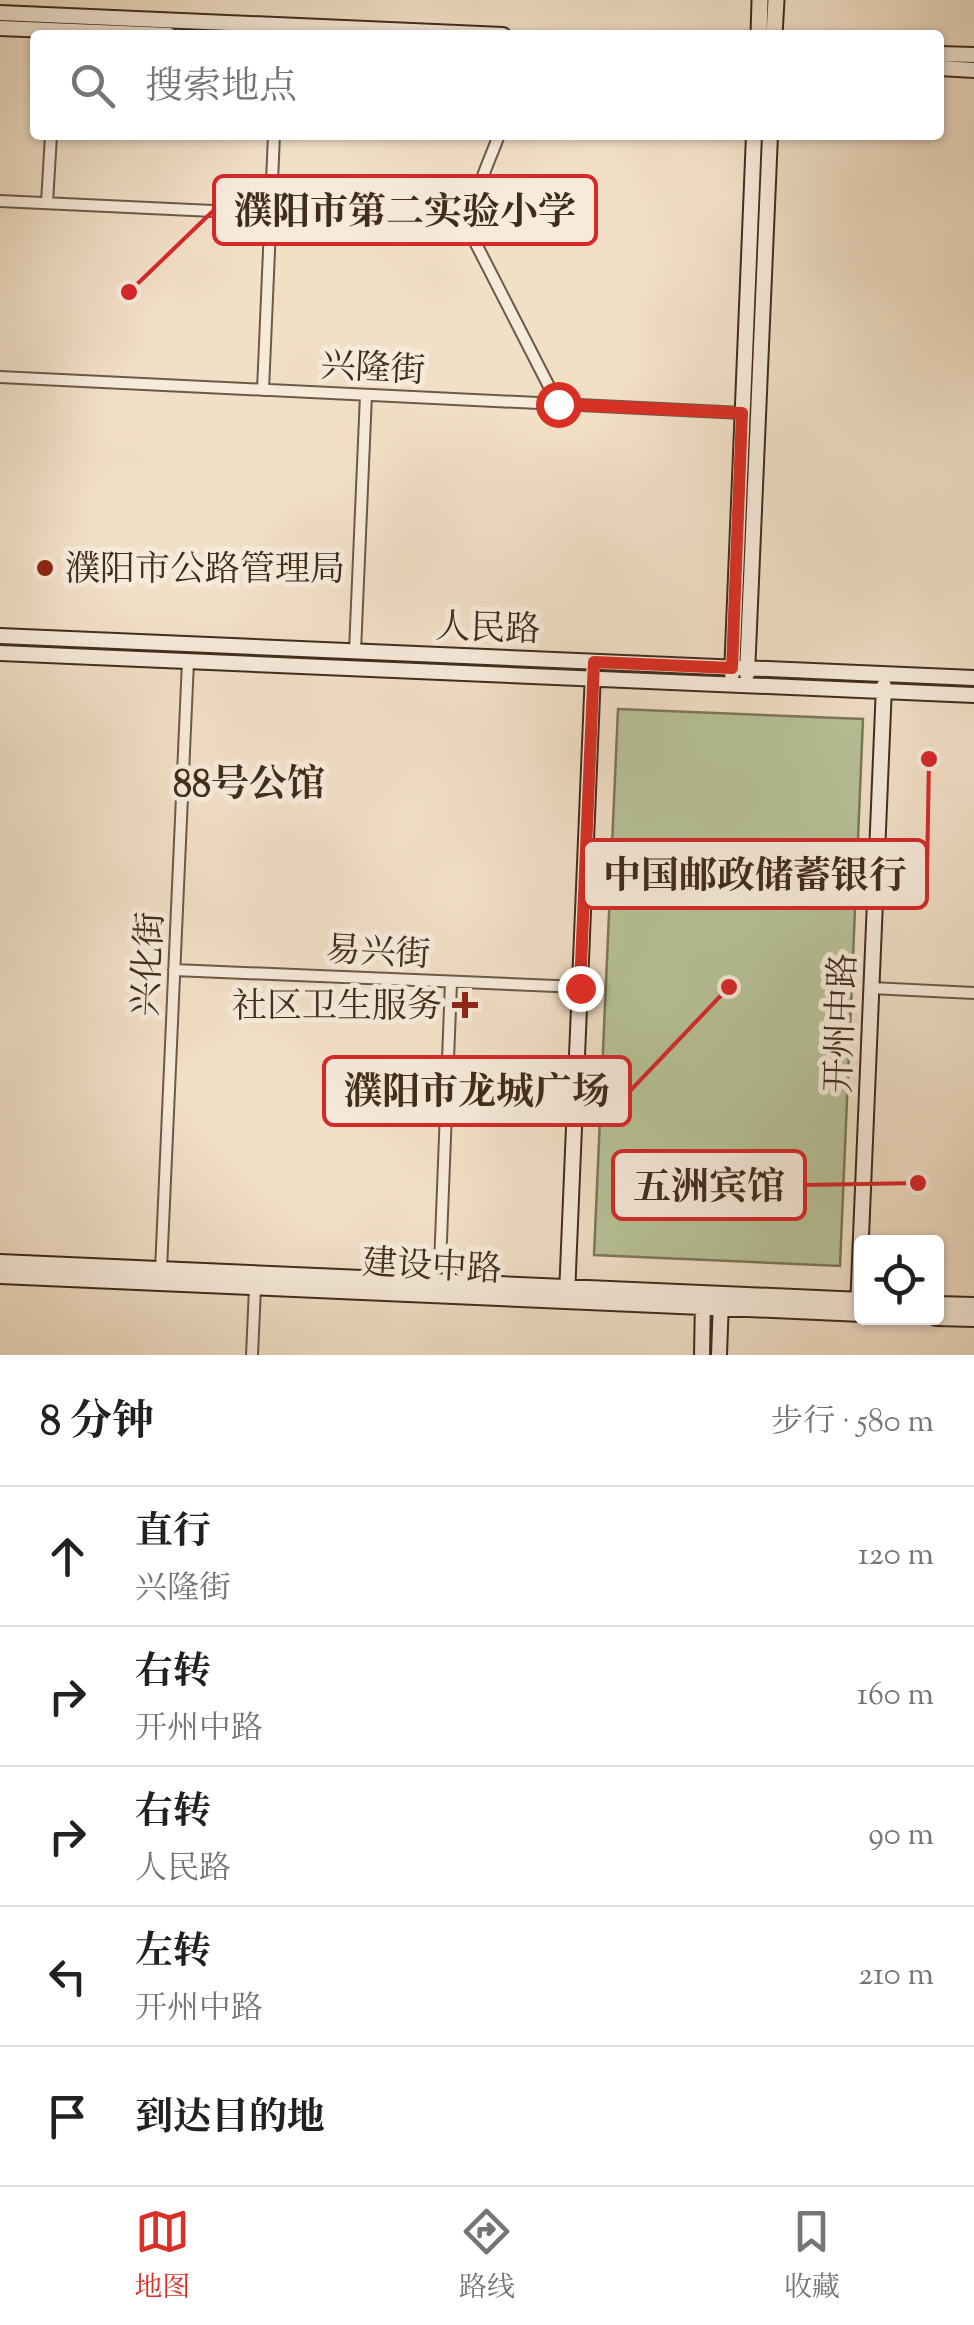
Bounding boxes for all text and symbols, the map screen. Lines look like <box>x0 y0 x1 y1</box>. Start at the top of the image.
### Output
search box <box>30 30 944 140</box>
icon: search <box>65 58 120 113</box>
text: 搜索地点 <box>145 62 297 116</box>
callout: 濮阳市第二实验小学 <box>214 176 596 244</box>
text: 濮阳市第二实验小学 <box>234 188 576 242</box>
street label: 兴隆街 <box>319 342 427 399</box>
route start <box>536 382 582 428</box>
place label: 濮阳市公路管理局 <box>65 546 345 597</box>
marker: 濮阳市公路管理局 <box>34 557 56 579</box>
street label: 人民路 <box>435 603 541 658</box>
district label: 88号公馆 <box>173 760 325 814</box>
callout: 中国邮政储蓄银行 <box>583 840 927 908</box>
text: 中国邮政储蓄银行 <box>603 852 907 906</box>
street label: 兴化街 <box>122 910 179 1018</box>
street label: 易兴街 <box>324 926 432 983</box>
street label: 开州中路 <box>816 952 871 1094</box>
route end <box>558 966 604 1012</box>
place label: 社区卫生服务 <box>232 983 442 1034</box>
marker: 社区卫生服务 <box>452 992 478 1018</box>
callout: 濮阳市龙城广场 <box>324 1057 630 1125</box>
text: 濮阳市龙城广场 <box>344 1068 610 1122</box>
callout: 五洲宾馆 <box>613 1151 805 1219</box>
text: 五洲宾馆 <box>633 1163 785 1217</box>
map controls <box>854 1235 944 1325</box>
button: locate <box>854 1235 944 1325</box>
street label: 建设中路 <box>361 1239 503 1298</box>
text: 8 分钟 <box>40 1394 154 1454</box>
text: 步行 · 580 m <box>771 1400 934 1446</box>
text: 直行 <box>135 1507 211 1561</box>
icon: ahead <box>40 1529 95 1584</box>
text: 120 m <box>858 1533 934 1579</box>
text: 兴隆街 <box>135 1567 231 1613</box>
text: 右转 <box>135 1647 211 1701</box>
icon: right <box>40 1669 95 1724</box>
text: 160 m <box>857 1673 934 1719</box>
text: 开州中路 <box>135 1707 263 1753</box>
text: 右转 <box>135 1787 211 1841</box>
icon: right <box>40 1809 95 1864</box>
text: 90 m <box>868 1813 934 1859</box>
text: 人民路 <box>135 1847 231 1893</box>
text: 左转 <box>135 1927 211 1981</box>
icon: left <box>40 1949 95 2004</box>
text: 210 m <box>858 1953 934 1999</box>
text: 开州中路 <box>135 1987 263 2033</box>
icon: arrive <box>40 2089 95 2144</box>
text: 到达目的地 <box>135 2093 325 2147</box>
tab: 地图 <box>134 2204 190 2309</box>
tab: 路线 <box>459 2204 515 2309</box>
tab: 收藏 <box>784 2204 840 2309</box>

